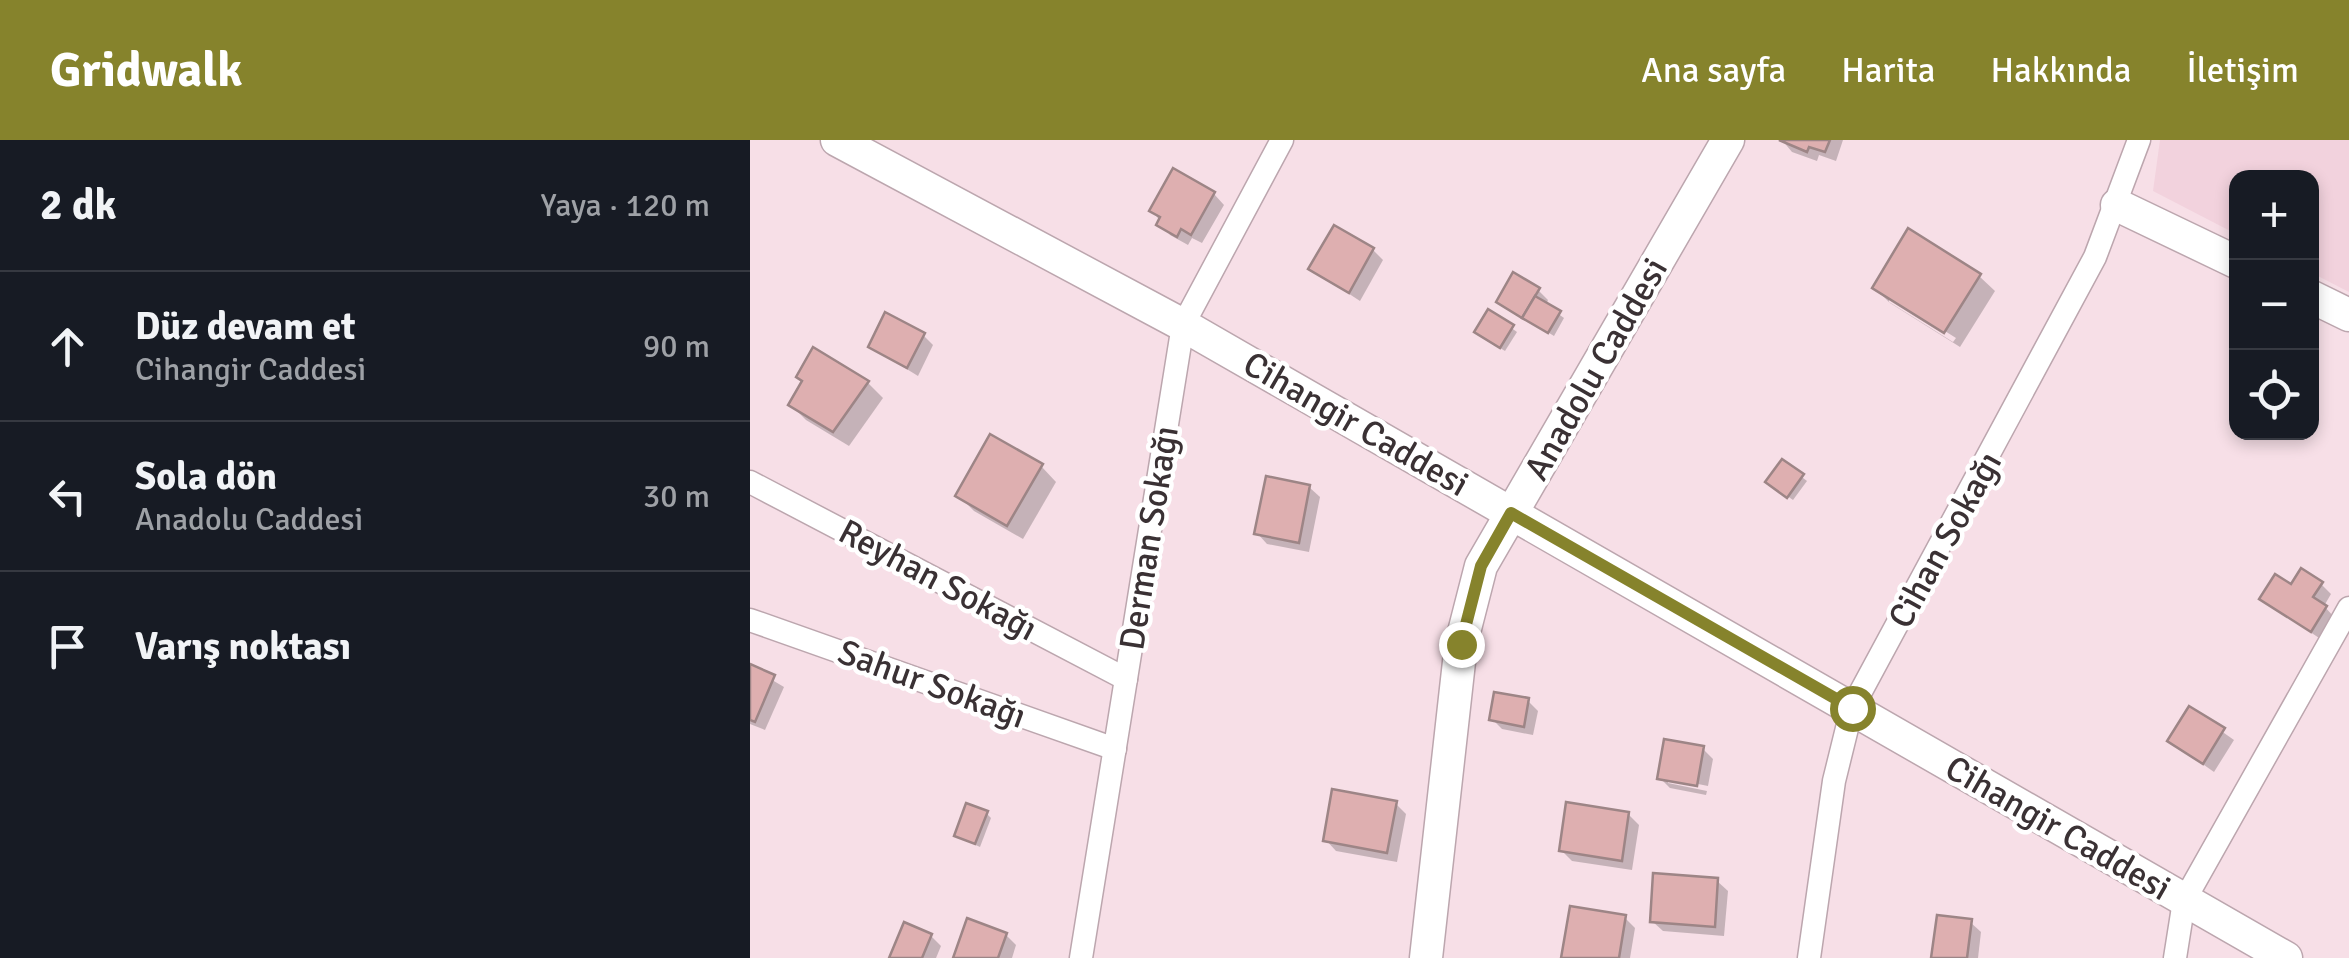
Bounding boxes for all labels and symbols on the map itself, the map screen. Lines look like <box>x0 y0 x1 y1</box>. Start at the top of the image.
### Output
street label: Anadolu Caddesi <box>1515 250 1677 488</box>
street label: Cihangir Caddesi <box>1236 342 1476 506</box>
street label: Derman Sokağı <box>1110 423 1188 653</box>
street label: Cihan Sokağı <box>1879 444 2011 636</box>
street label: Reyhan Sokağı <box>832 510 1044 650</box>
route end <box>1439 622 1485 668</box>
street label: Sahur Sokağı <box>832 630 1032 738</box>
route start <box>1830 686 1876 732</box>
street label: Cihangir Caddesi <box>1938 746 2178 910</box>

